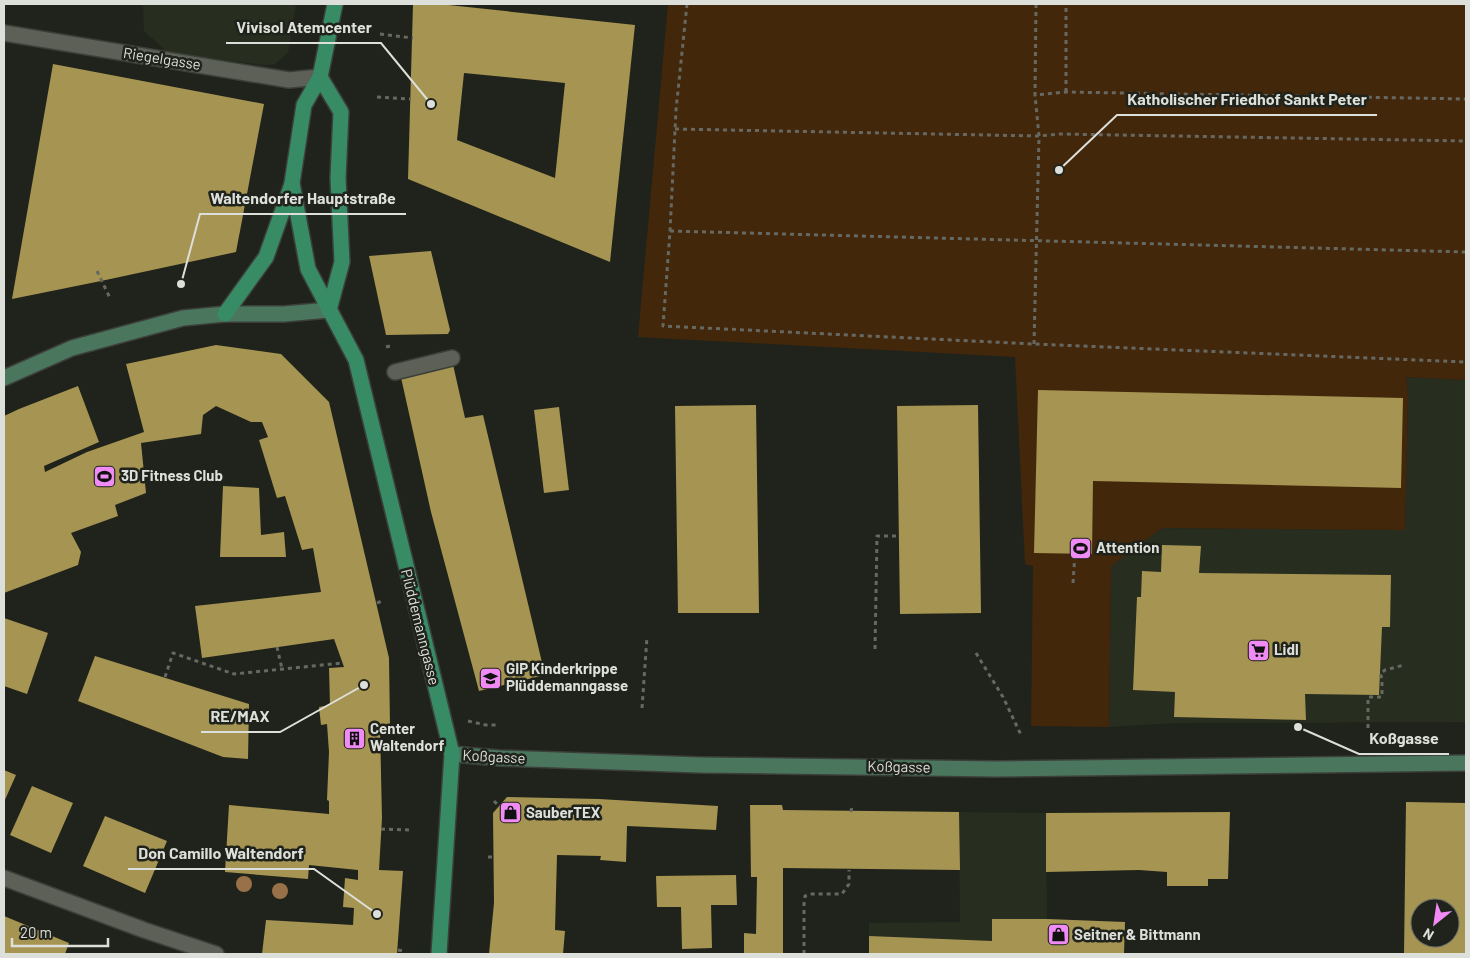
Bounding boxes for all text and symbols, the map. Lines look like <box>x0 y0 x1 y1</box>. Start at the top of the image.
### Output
callout: Vivisol Atemcenter <box>226 12 381 43</box>
text: Vivisol Atemcenter <box>236 17 372 36</box>
street label: Riegelgasse <box>122 43 202 73</box>
callout: Katholischer Friedhof Sankt Peter <box>1117 84 1377 115</box>
text: Katholischer Friedhof Sankt Peter <box>1127 89 1367 108</box>
callout: Waltendorfer Hauptstraße <box>200 183 406 214</box>
text: Waltendorfer Hauptstraße <box>210 188 396 207</box>
sports icon: 3D Fitness Club <box>93 464 117 488</box>
place label: 3D Fitness Club <box>121 466 223 484</box>
sports icon: Attention <box>1068 536 1092 560</box>
place label: Attention <box>1096 538 1159 556</box>
street label: Plüddemanngasse <box>398 567 444 687</box>
supermarket icon: Lidl <box>1246 638 1270 662</box>
place label: Lidl <box>1274 640 1299 658</box>
place label: GIP Kinderkrippe Plüddemanngasse <box>506 659 628 694</box>
school or university icon: GIP Kinderkrippe Plüddemanngasse <box>478 666 502 690</box>
callout: RE/MAX <box>201 701 280 732</box>
text: RE/MAX <box>210 706 270 725</box>
place label: Center Waltendorf <box>370 719 444 754</box>
callout: Koßgasse <box>1359 723 1449 754</box>
building icon: Center Waltendorf <box>342 726 366 750</box>
text: Koßgasse <box>1369 728 1439 747</box>
street label: Koßgasse <box>462 745 526 767</box>
street label: Koßgasse <box>867 756 931 776</box>
shop icon: SauberTEX <box>498 801 522 825</box>
place label: SauberTEX <box>526 803 601 821</box>
callout: Don Camillo Waltendorf <box>128 838 314 869</box>
text: Don Camillo Waltendorf <box>138 843 304 862</box>
north arrow <box>1410 898 1460 948</box>
scale bar <box>12 916 109 948</box>
text: 20 m <box>20 923 52 941</box>
shop icon: Seitner & Bittmann <box>1046 923 1070 947</box>
place label: Seitner & Bittmann <box>1074 925 1201 943</box>
text: N <box>1420 925 1437 944</box>

